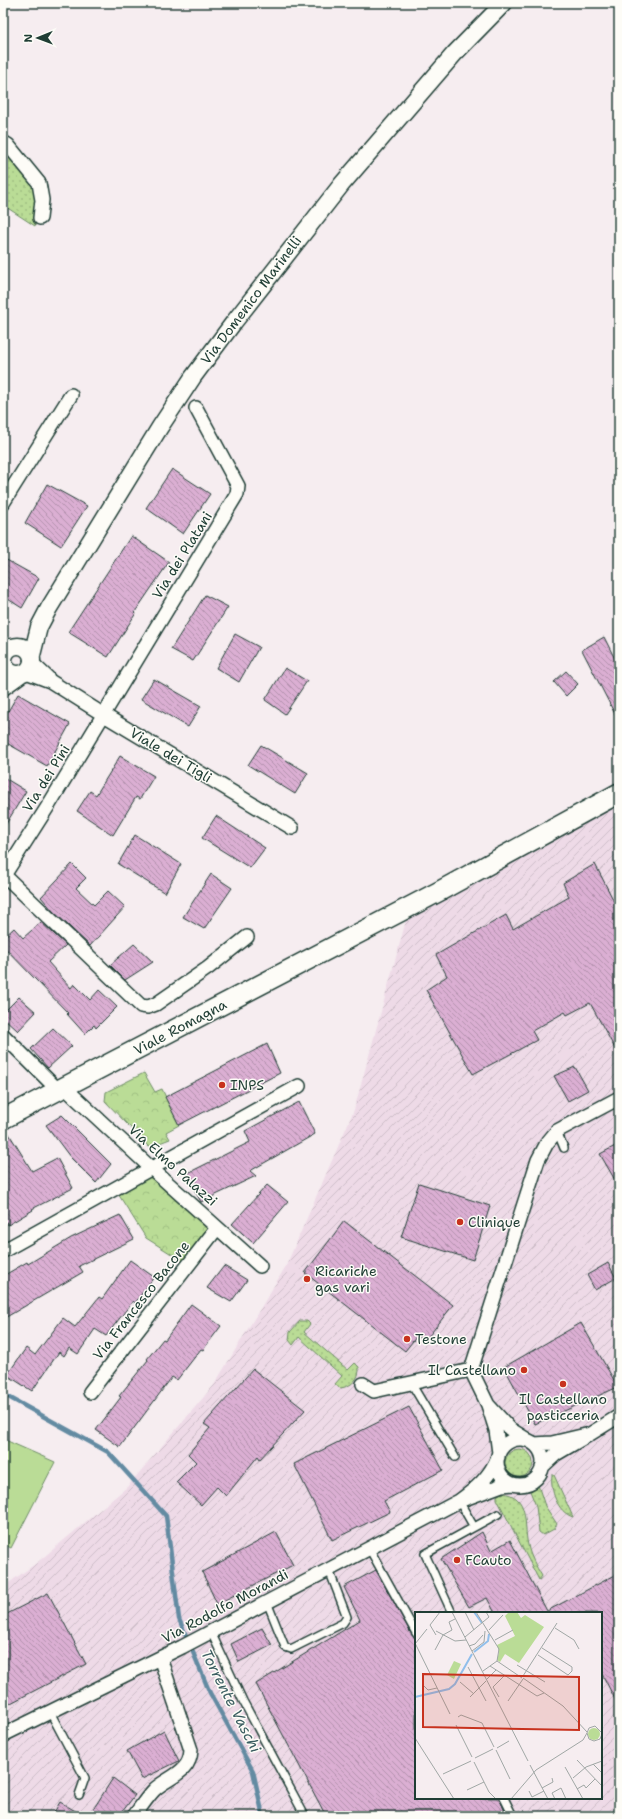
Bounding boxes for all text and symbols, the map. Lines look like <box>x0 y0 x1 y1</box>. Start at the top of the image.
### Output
north arrow <box>18 18 58 58</box>
text: N <box>21 33 36 43</box>
street label: Via Domenico Marinelli <box>197 232 305 368</box>
street label: Via dei Platani <box>148 508 216 602</box>
street label: Viale dei Tigli <box>127 723 215 787</box>
street label: Via dei Pini <box>18 741 74 815</box>
street label: Viale Romagna <box>130 995 230 1059</box>
place label: INPS <box>230 1076 264 1094</box>
marker: INPS <box>217 1080 227 1090</box>
street label: Via Elmo Palazzi <box>125 1120 221 1210</box>
place label: Clinique <box>468 1213 521 1231</box>
marker: Clinique <box>455 1217 465 1227</box>
street label: Via Francesco Bacone <box>89 1237 193 1363</box>
place label: Ricariche gas vari <box>315 1262 377 1296</box>
marker: Ricariche gas vari <box>302 1274 312 1284</box>
place label: Testone <box>415 1330 467 1348</box>
marker: Testone <box>402 1334 412 1344</box>
place label: Il Castellano <box>428 1361 516 1379</box>
marker: Il Castellano <box>519 1365 529 1375</box>
marker: Il Castellano pasticceria <box>558 1379 568 1389</box>
place label: Il Castellano pasticceria <box>519 1390 607 1424</box>
place label: FCauto <box>465 1551 511 1569</box>
marker: FCauto <box>452 1555 462 1565</box>
street label: Via Rodolfo Morandi <box>159 1565 291 1647</box>
inset map <box>415 1612 602 1799</box>
water label: Torrente Vaschi <box>196 1646 266 1757</box>

